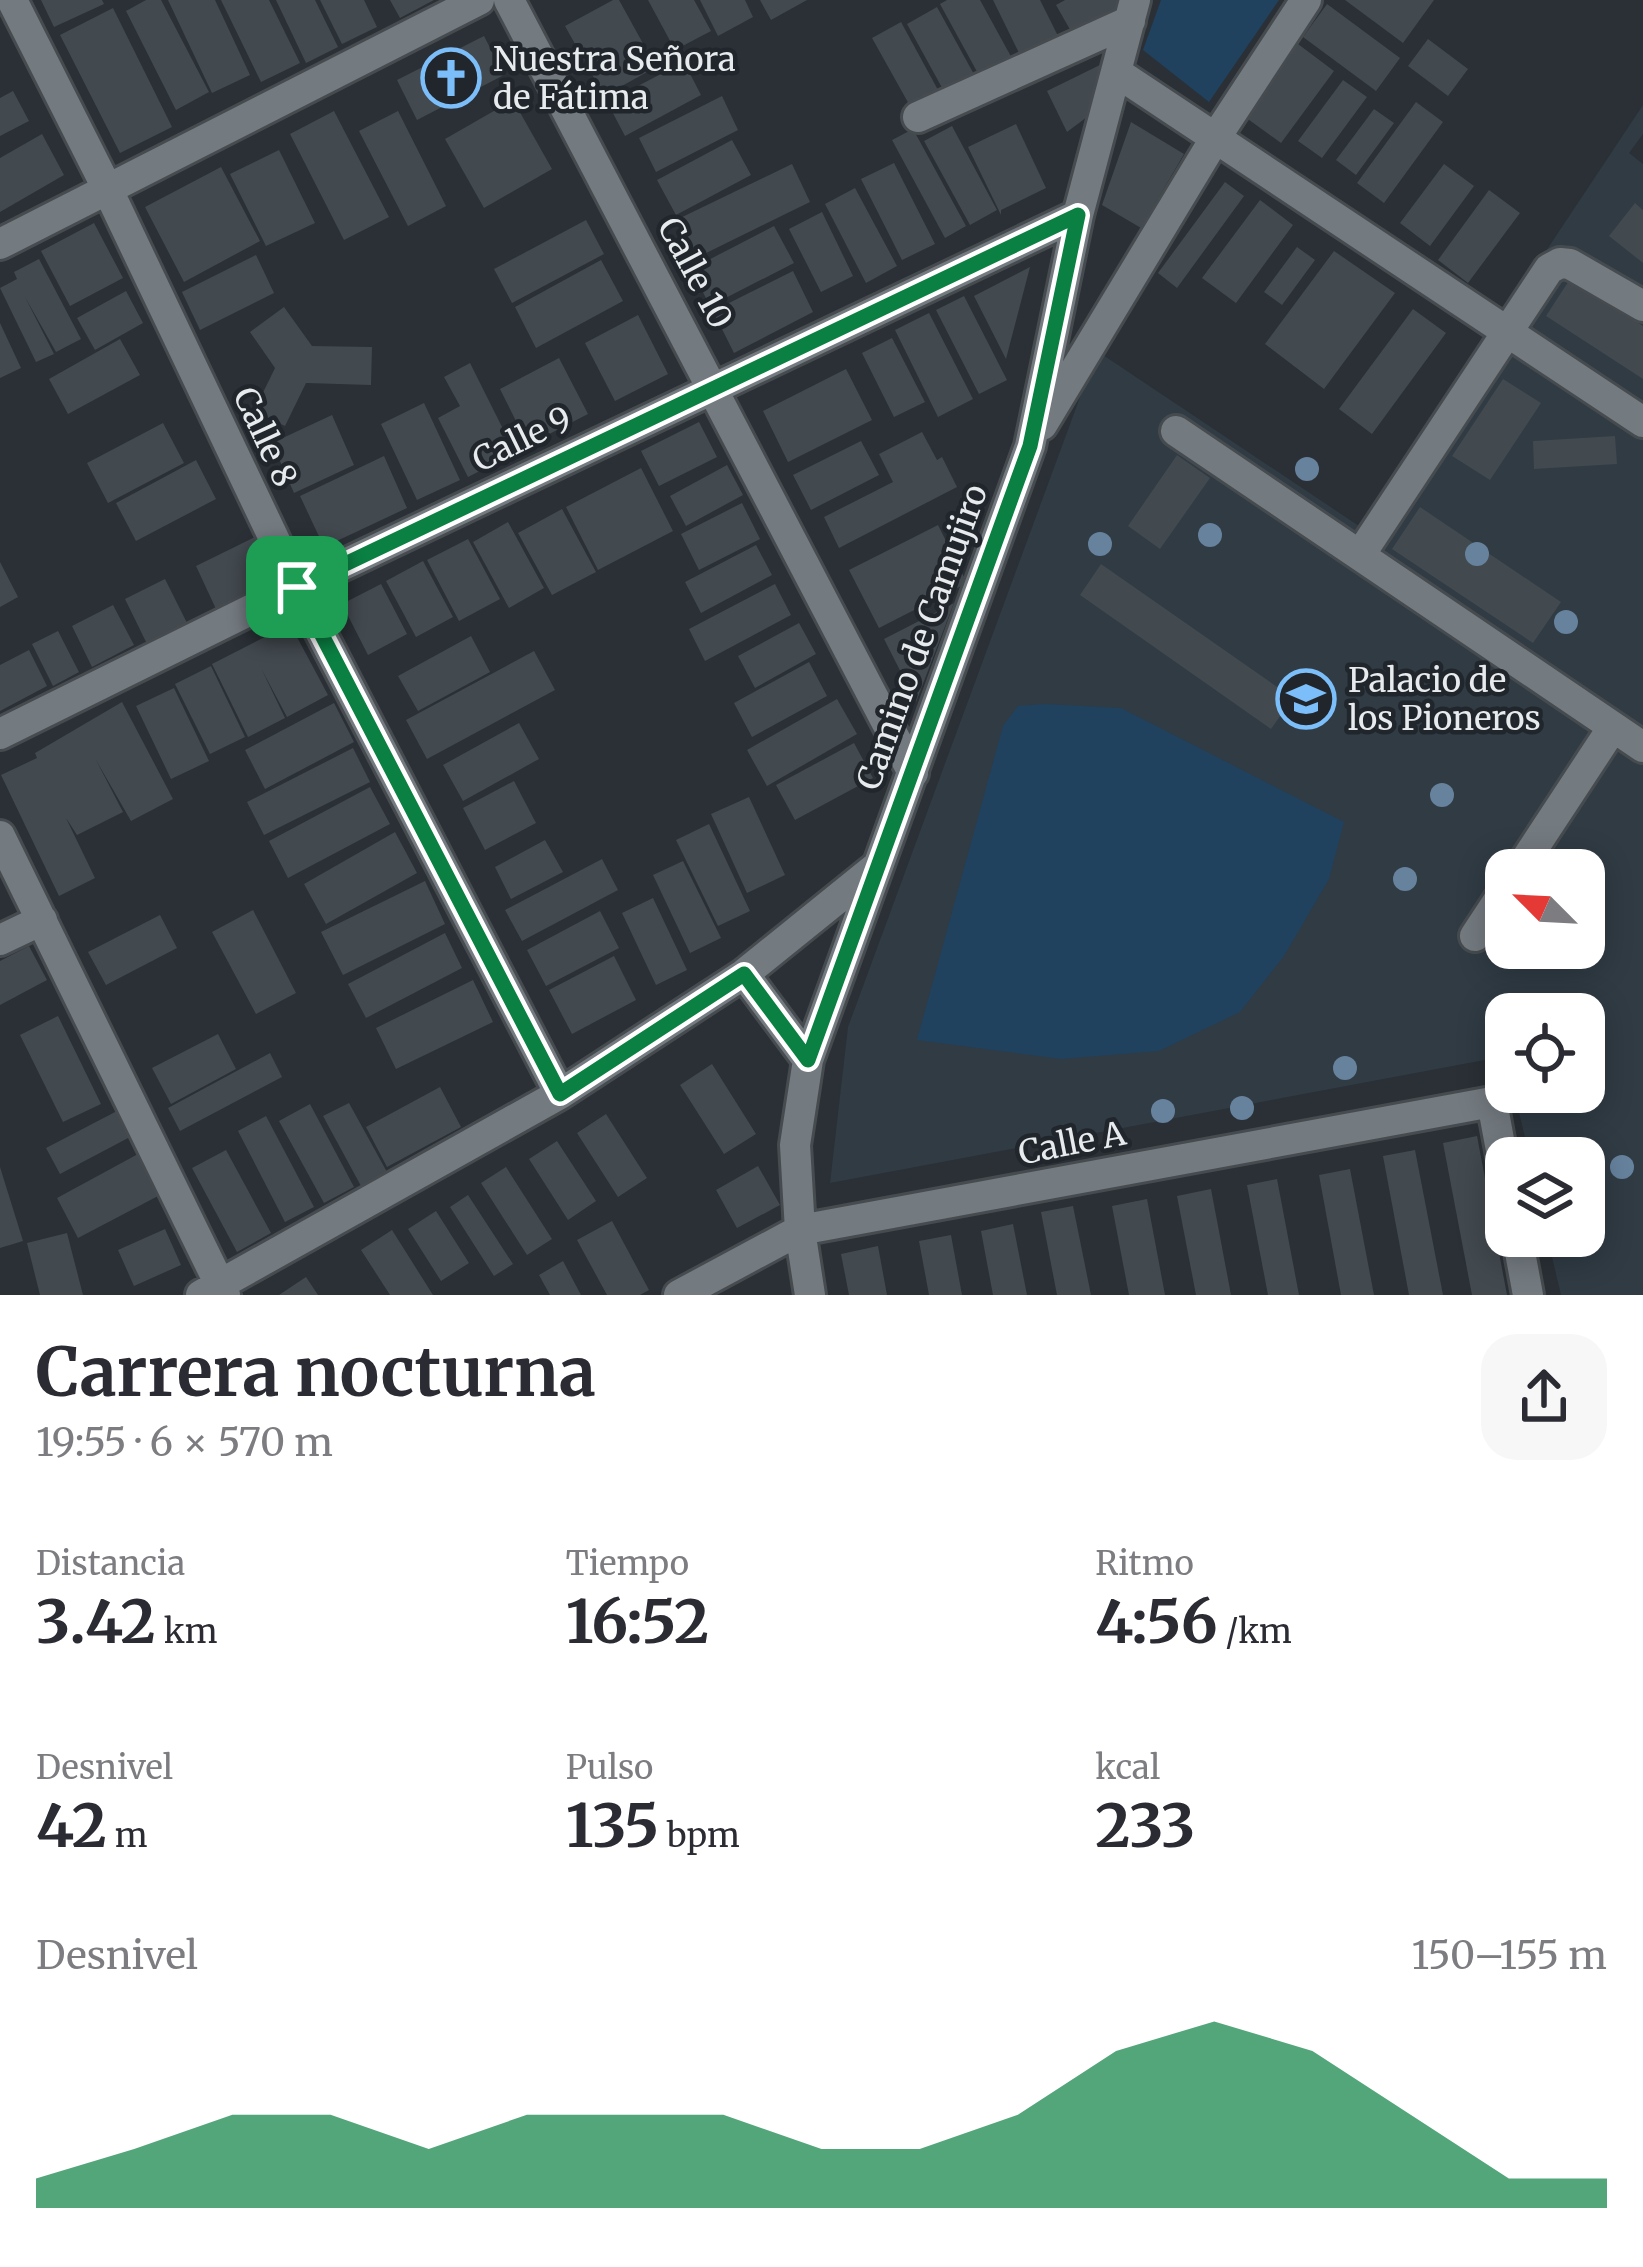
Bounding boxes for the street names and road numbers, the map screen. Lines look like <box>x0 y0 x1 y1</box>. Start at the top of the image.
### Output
street label: Calle 10 <box>649 210 741 336</box>
street label: Calle 8 <box>224 381 306 493</box>
street label: Calle 9 <box>466 398 578 480</box>
street label: Camino de Camujiro <box>848 479 996 795</box>
street label: Calle A <box>1015 1112 1130 1173</box>

